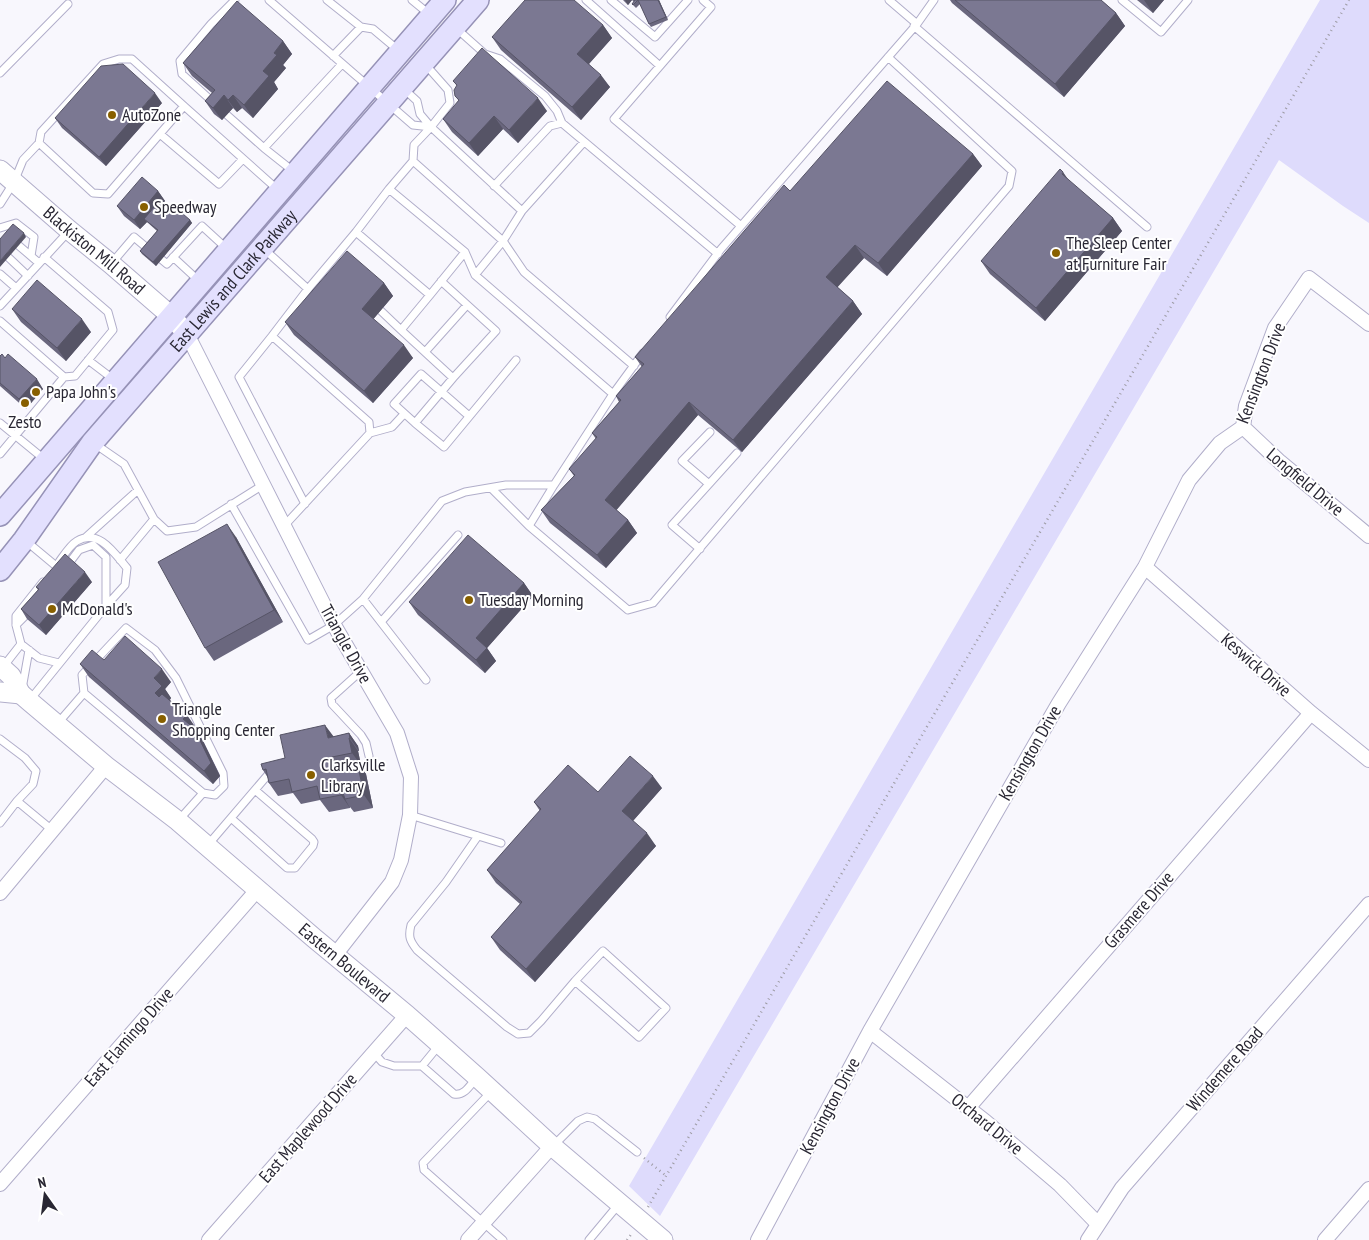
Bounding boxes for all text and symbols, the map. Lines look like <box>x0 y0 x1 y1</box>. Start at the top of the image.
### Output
place label: AutoZone <box>122 103 181 126</box>
marker: AutoZone <box>106 109 118 121</box>
place label: Speedway <box>154 195 217 218</box>
street label: Blackiston Mill Road <box>39 201 150 299</box>
marker: Speedway <box>138 201 150 213</box>
street label: East Lewis and Clark Parkway <box>165 204 301 356</box>
place label: The Sleep Center at Furniture Fair <box>1066 231 1172 275</box>
marker: The Sleep Center at Furniture Fair <box>1050 247 1062 259</box>
street label: Kensington Drive <box>1231 319 1290 427</box>
place label: Papa John's <box>46 380 116 403</box>
marker: Papa John's <box>30 386 42 398</box>
marker: Zesto <box>19 397 31 409</box>
place label: Zesto <box>8 410 42 433</box>
street label: Longfield Drive <box>1262 443 1349 521</box>
place label: Tuesday Morning <box>479 588 584 611</box>
marker: Tuesday Morning <box>463 594 475 606</box>
place label: McDonald's <box>62 597 133 620</box>
street label: Triangle Drive <box>315 600 377 687</box>
marker: McDonald's <box>46 603 58 615</box>
street label: Keswick Drive <box>1216 628 1296 701</box>
place label: Triangle Shopping Center <box>172 697 275 741</box>
street label: Kensington Drive <box>993 701 1066 804</box>
marker: Triangle Shopping Center <box>156 713 168 725</box>
place label: Clarksville Library <box>321 753 385 797</box>
marker: Clarksville Library <box>305 769 317 781</box>
street label: Grasmere Drive <box>1099 866 1179 953</box>
street label: Eastern Boulevard <box>294 918 395 1007</box>
street label: East Flamingo Drive <box>79 982 178 1091</box>
street label: Windemere Road <box>1181 1021 1268 1116</box>
street label: Kensington Drive <box>794 1053 865 1158</box>
street label: East Maplewood Drive <box>254 1068 362 1187</box>
street label: Orchard Drive <box>947 1088 1028 1159</box>
north arrow <box>20 1170 70 1220</box>
text: N <box>36 1173 48 1192</box>

